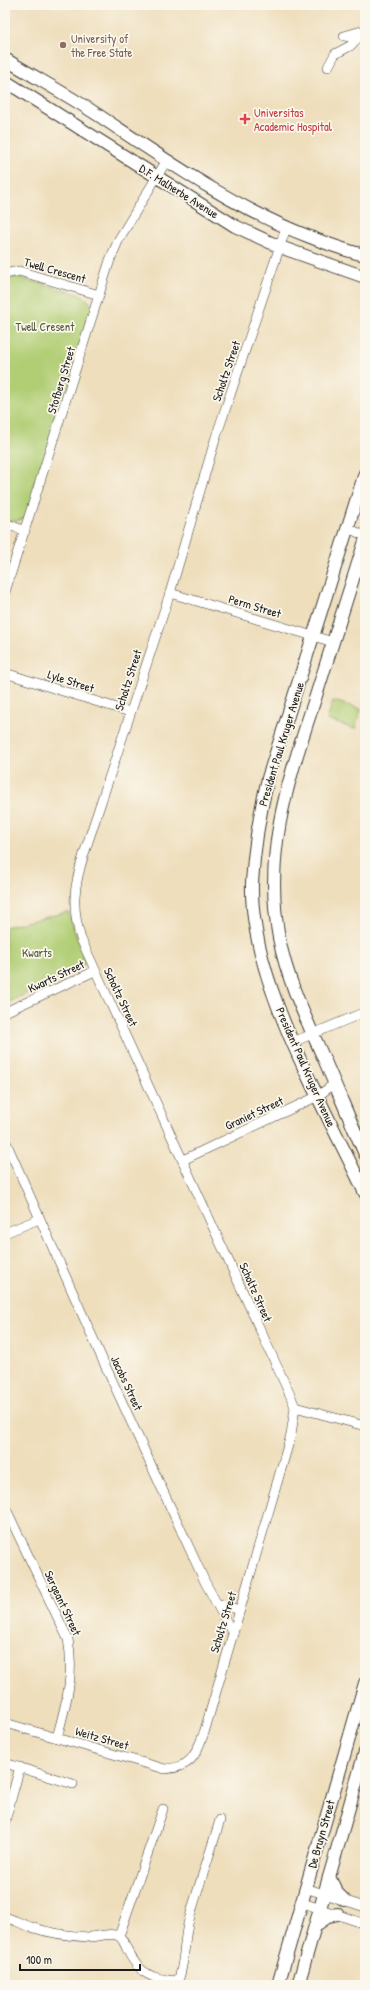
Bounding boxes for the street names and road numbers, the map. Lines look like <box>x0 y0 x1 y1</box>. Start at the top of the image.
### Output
street label: D.F. Malherbe Avenue <box>136 160 222 222</box>
street label: Twell Crescent <box>22 253 89 287</box>
street label: Scholtz Street <box>208 338 245 404</box>
street label: Stofberg Street <box>43 344 79 416</box>
street label: Perm Street <box>227 590 284 622</box>
street label: Scholtz Street <box>110 646 146 713</box>
street label: Lyle Street <box>45 665 97 697</box>
street label: President Paul Kruger Avenue <box>254 680 308 808</box>
street label: Kwarts Street <box>25 955 88 997</box>
street label: Scholtz Street <box>100 965 142 1030</box>
street label: President Paul Kruger Avenue <box>272 1005 340 1130</box>
street label: Graniet Street <box>222 1092 287 1134</box>
street label: Scholtz Street <box>235 1260 277 1325</box>
street label: Jacobs Street <box>107 1353 148 1414</box>
street label: Sergeant Street <box>41 1568 86 1639</box>
street label: Scholtz Street <box>206 1588 241 1655</box>
street label: Weitz Street <box>73 1722 132 1754</box>
street label: De Bruyn Street <box>303 1797 339 1870</box>

